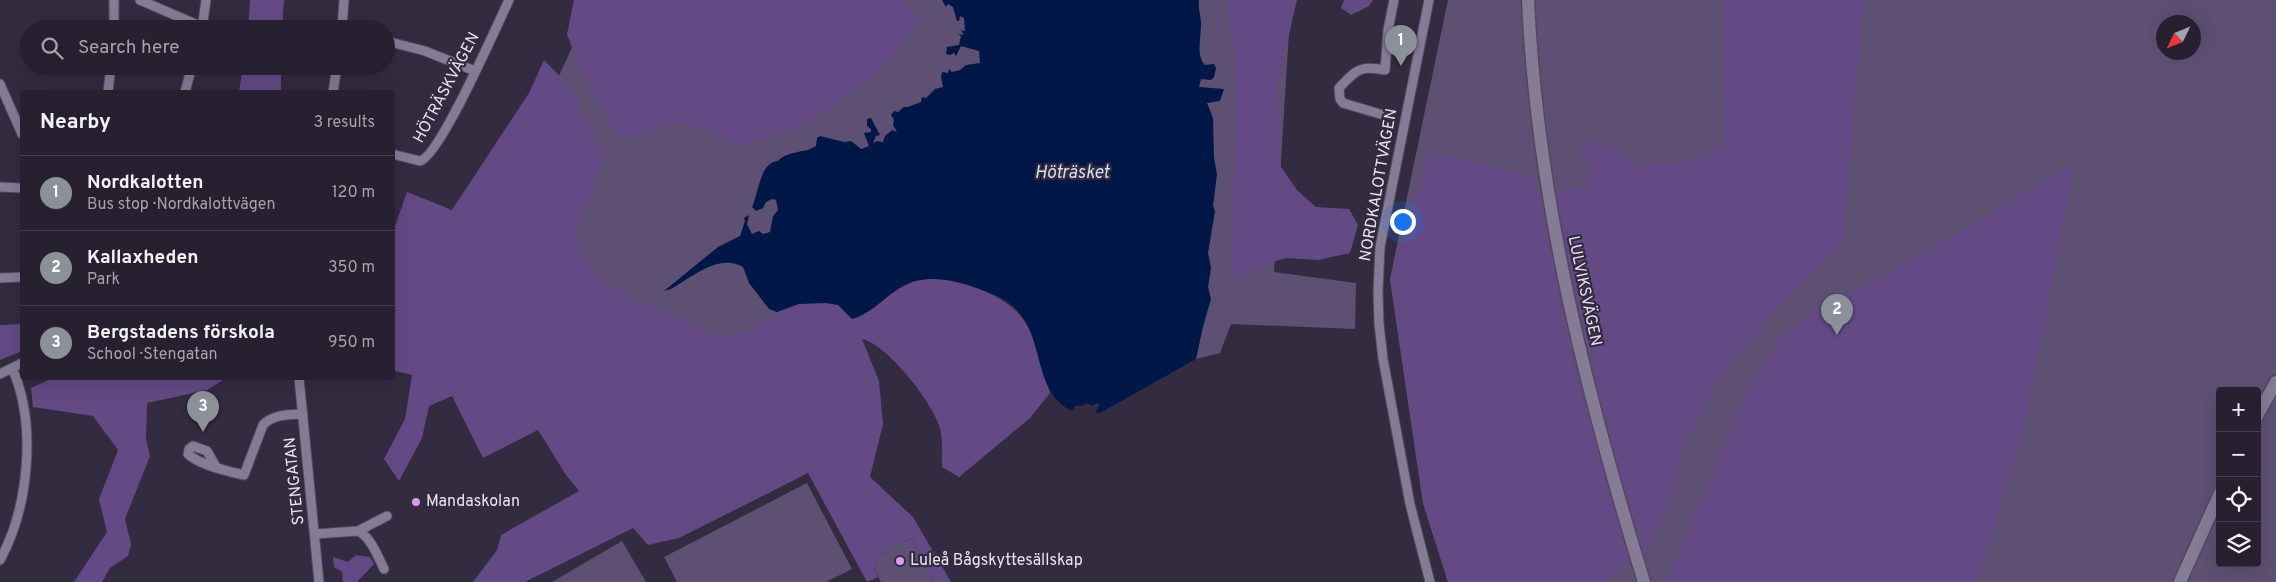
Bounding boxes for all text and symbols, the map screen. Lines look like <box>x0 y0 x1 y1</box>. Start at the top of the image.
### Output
north arrow <box>2156 15 2201 60</box>
search box <box>20 20 395 75</box>
pin: 1 <box>1385 25 1417 66</box>
street label: HÖTRÄSKVÄGEN <box>408 28 485 147</box>
icon: search <box>38 34 66 62</box>
text: Search here <box>78 36 180 60</box>
street label: NORDKALOTTVÄGEN <box>1355 107 1402 263</box>
text: Nearby <box>40 109 111 136</box>
text: 3 results <box>313 113 375 133</box>
water label: Höträsket <box>1035 162 1111 185</box>
text: Nordkalotten <box>87 171 204 195</box>
text: 1 <box>53 183 59 203</box>
text: 120 m <box>332 183 375 203</box>
text: Bus stop · Nordkalottvägen <box>87 195 275 215</box>
your location <box>1390 209 1416 235</box>
street label: LULVIKSVÄGEN <box>1563 234 1606 348</box>
text: Kallaxheden <box>87 246 198 270</box>
text: 2 <box>51 258 61 278</box>
text: 350 m <box>328 258 375 278</box>
text: Park <box>87 270 120 290</box>
pin: 2 <box>1821 294 1853 335</box>
text: Bergstadens förskola <box>87 321 275 345</box>
text: 3 <box>51 333 61 353</box>
text: 950 m <box>328 333 375 353</box>
text: School · Stengatan <box>87 345 218 365</box>
map controls <box>2216 387 2261 567</box>
button: + <box>2216 387 2261 432</box>
pin: 3 <box>187 391 219 432</box>
button: − <box>2216 432 2261 477</box>
street label: STENGATAN <box>280 436 310 526</box>
button: locate <box>2216 477 2261 522</box>
place label: Mandaskolan <box>426 492 520 512</box>
marker: Mandaskolan <box>410 496 422 508</box>
button: layers <box>2216 522 2261 567</box>
place label: Luleå Bågskyttesällskap <box>910 551 1083 571</box>
marker: Luleå Bågskyttesällskap <box>894 555 906 567</box>

